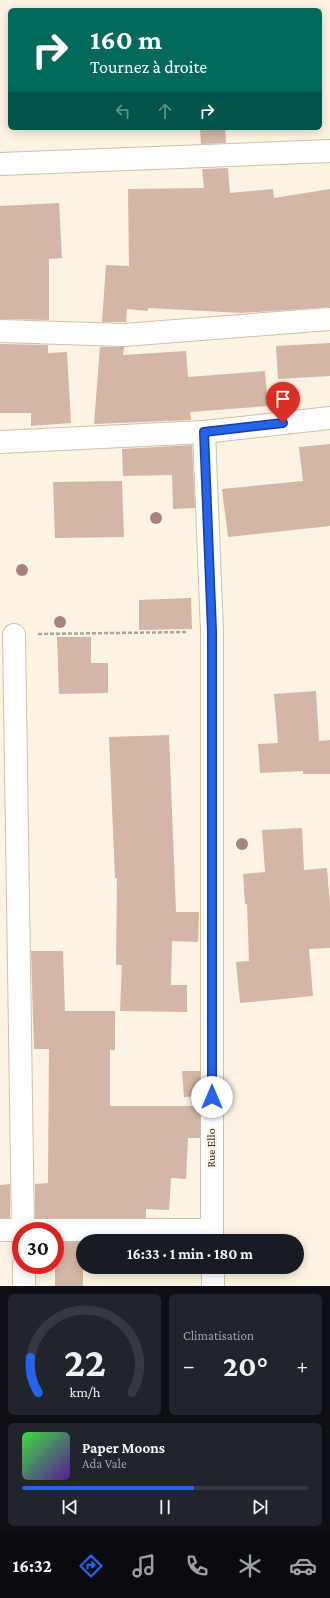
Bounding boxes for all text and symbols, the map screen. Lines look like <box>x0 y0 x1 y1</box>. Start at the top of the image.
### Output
icon: right <box>24 24 76 76</box>
text: 160 m <box>90 24 162 55</box>
text: Tournez à droite <box>90 57 207 77</box>
icon: left <box>112 100 134 122</box>
icon: ahead <box>154 100 176 122</box>
icon: right <box>196 100 218 122</box>
pin <box>266 382 300 423</box>
icon: arrive <box>272 388 294 410</box>
position arrow <box>191 1076 233 1118</box>
street label: Rue Ello <box>204 1128 218 1168</box>
speed limit sign: 30 <box>12 1222 64 1274</box>
text: 16:33 · 1 min · 180 m <box>127 1246 253 1262</box>
text: Climatisation <box>183 1328 254 1343</box>
text: 22 <box>64 1338 105 1384</box>
text: 20° <box>223 1349 268 1382</box>
text: − <box>183 1353 195 1378</box>
text: + <box>296 1353 308 1378</box>
text: km/h <box>69 1383 100 1399</box>
text: Paper Moons <box>82 1440 165 1456</box>
text: Ada Vale <box>82 1456 127 1471</box>
icon: previous <box>59 1496 81 1518</box>
icon: pause <box>154 1496 176 1518</box>
icon: next <box>249 1496 271 1518</box>
icon: directions <box>77 1552 105 1580</box>
icon: music <box>130 1552 158 1580</box>
icon: phone <box>183 1552 211 1580</box>
icon: climate <box>236 1552 264 1580</box>
icon: car <box>289 1552 317 1580</box>
text: 16:32 <box>13 1556 52 1576</box>

